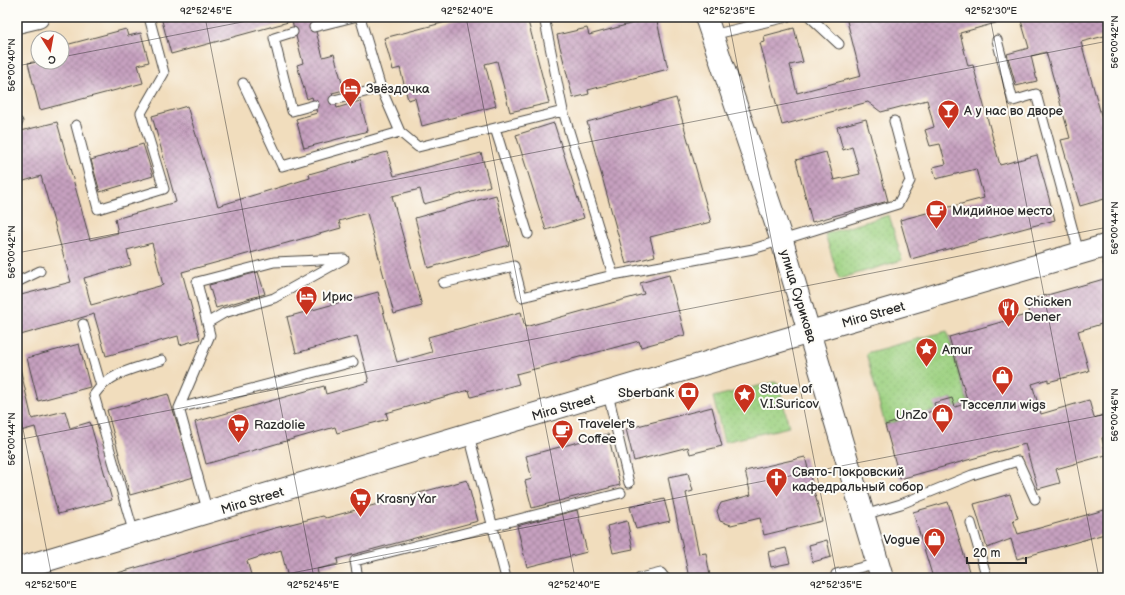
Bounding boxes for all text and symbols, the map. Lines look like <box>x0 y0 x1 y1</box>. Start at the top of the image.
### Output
text: 92°52'45"E <box>180 5 232 17</box>
text: 92°52'40"E <box>441 5 493 17</box>
text: 92°52'35"E <box>703 5 755 17</box>
text: 92°52'30"E <box>965 5 1017 17</box>
text: 56°00'42"N <box>1109 15 1121 69</box>
north arrow <box>30 30 70 70</box>
text: 56°00'40"N <box>6 38 18 92</box>
text: С <box>46 52 57 67</box>
hotel icon: Звёздочка <box>337 75 363 108</box>
place label: Звёздочка <box>366 81 430 97</box>
bar icon: А у нас во дворе <box>936 97 962 130</box>
place label: А у нас во дворе <box>963 103 1063 119</box>
cafe icon: Мидийное место <box>923 197 949 230</box>
text: 56°00'44"N <box>1109 201 1121 255</box>
place label: Мидийное место <box>952 203 1053 219</box>
text: 56°00'42"N <box>6 225 18 279</box>
street label: улица Сурикова <box>776 248 820 345</box>
hotel icon: Ирис <box>294 283 320 316</box>
place label: Ирис <box>322 289 353 305</box>
place label: Chicken Dener <box>1024 294 1072 325</box>
restaurant icon: Chicken Dener <box>995 295 1021 328</box>
street label: Mira Street <box>840 298 907 332</box>
place icon: Amur <box>913 336 939 369</box>
place label: Amur <box>942 342 973 358</box>
shop icon: Тэсселли wigs <box>990 363 1016 396</box>
bank icon: Sberbank <box>676 379 702 412</box>
place label: Statue of V.I.Suricov <box>760 381 820 412</box>
place icon: Statue of V.I.Suricov <box>732 382 758 415</box>
place label: Sberbank <box>618 385 675 401</box>
text: 56°00'46"N <box>1109 388 1121 442</box>
street label: Mira Street <box>530 391 597 425</box>
place label: Тэсселли wigs <box>960 397 1046 413</box>
shop icon: UnZo <box>930 401 956 434</box>
place label: UnZo <box>896 407 928 423</box>
supermarket icon: Razdolie <box>225 411 251 444</box>
text: 56°00'44"N <box>6 412 18 466</box>
place label: Traveler's Coffee <box>578 416 635 447</box>
place label: Razdolie <box>254 417 305 433</box>
cafe icon: Traveler's Coffee <box>549 417 575 450</box>
place label: Свято-Покровский кафедральный собор <box>792 464 924 495</box>
church icon: Свято-Покровский кафедральный собор <box>764 465 790 498</box>
street label: Mira Street <box>219 484 286 518</box>
supermarket icon: Krasny Yar <box>347 485 373 518</box>
place label: Krasny Yar <box>376 491 436 507</box>
shop icon: Vogue <box>922 526 948 559</box>
place label: Vogue <box>883 532 920 548</box>
scale bar <box>967 539 1026 565</box>
text: 20 m <box>973 546 1000 561</box>
text: 92°52'50"E <box>25 579 77 591</box>
text: 92°52'45"E <box>287 579 339 591</box>
text: 92°52'40"E <box>548 579 600 591</box>
text: 92°52'35"E <box>810 579 862 591</box>

